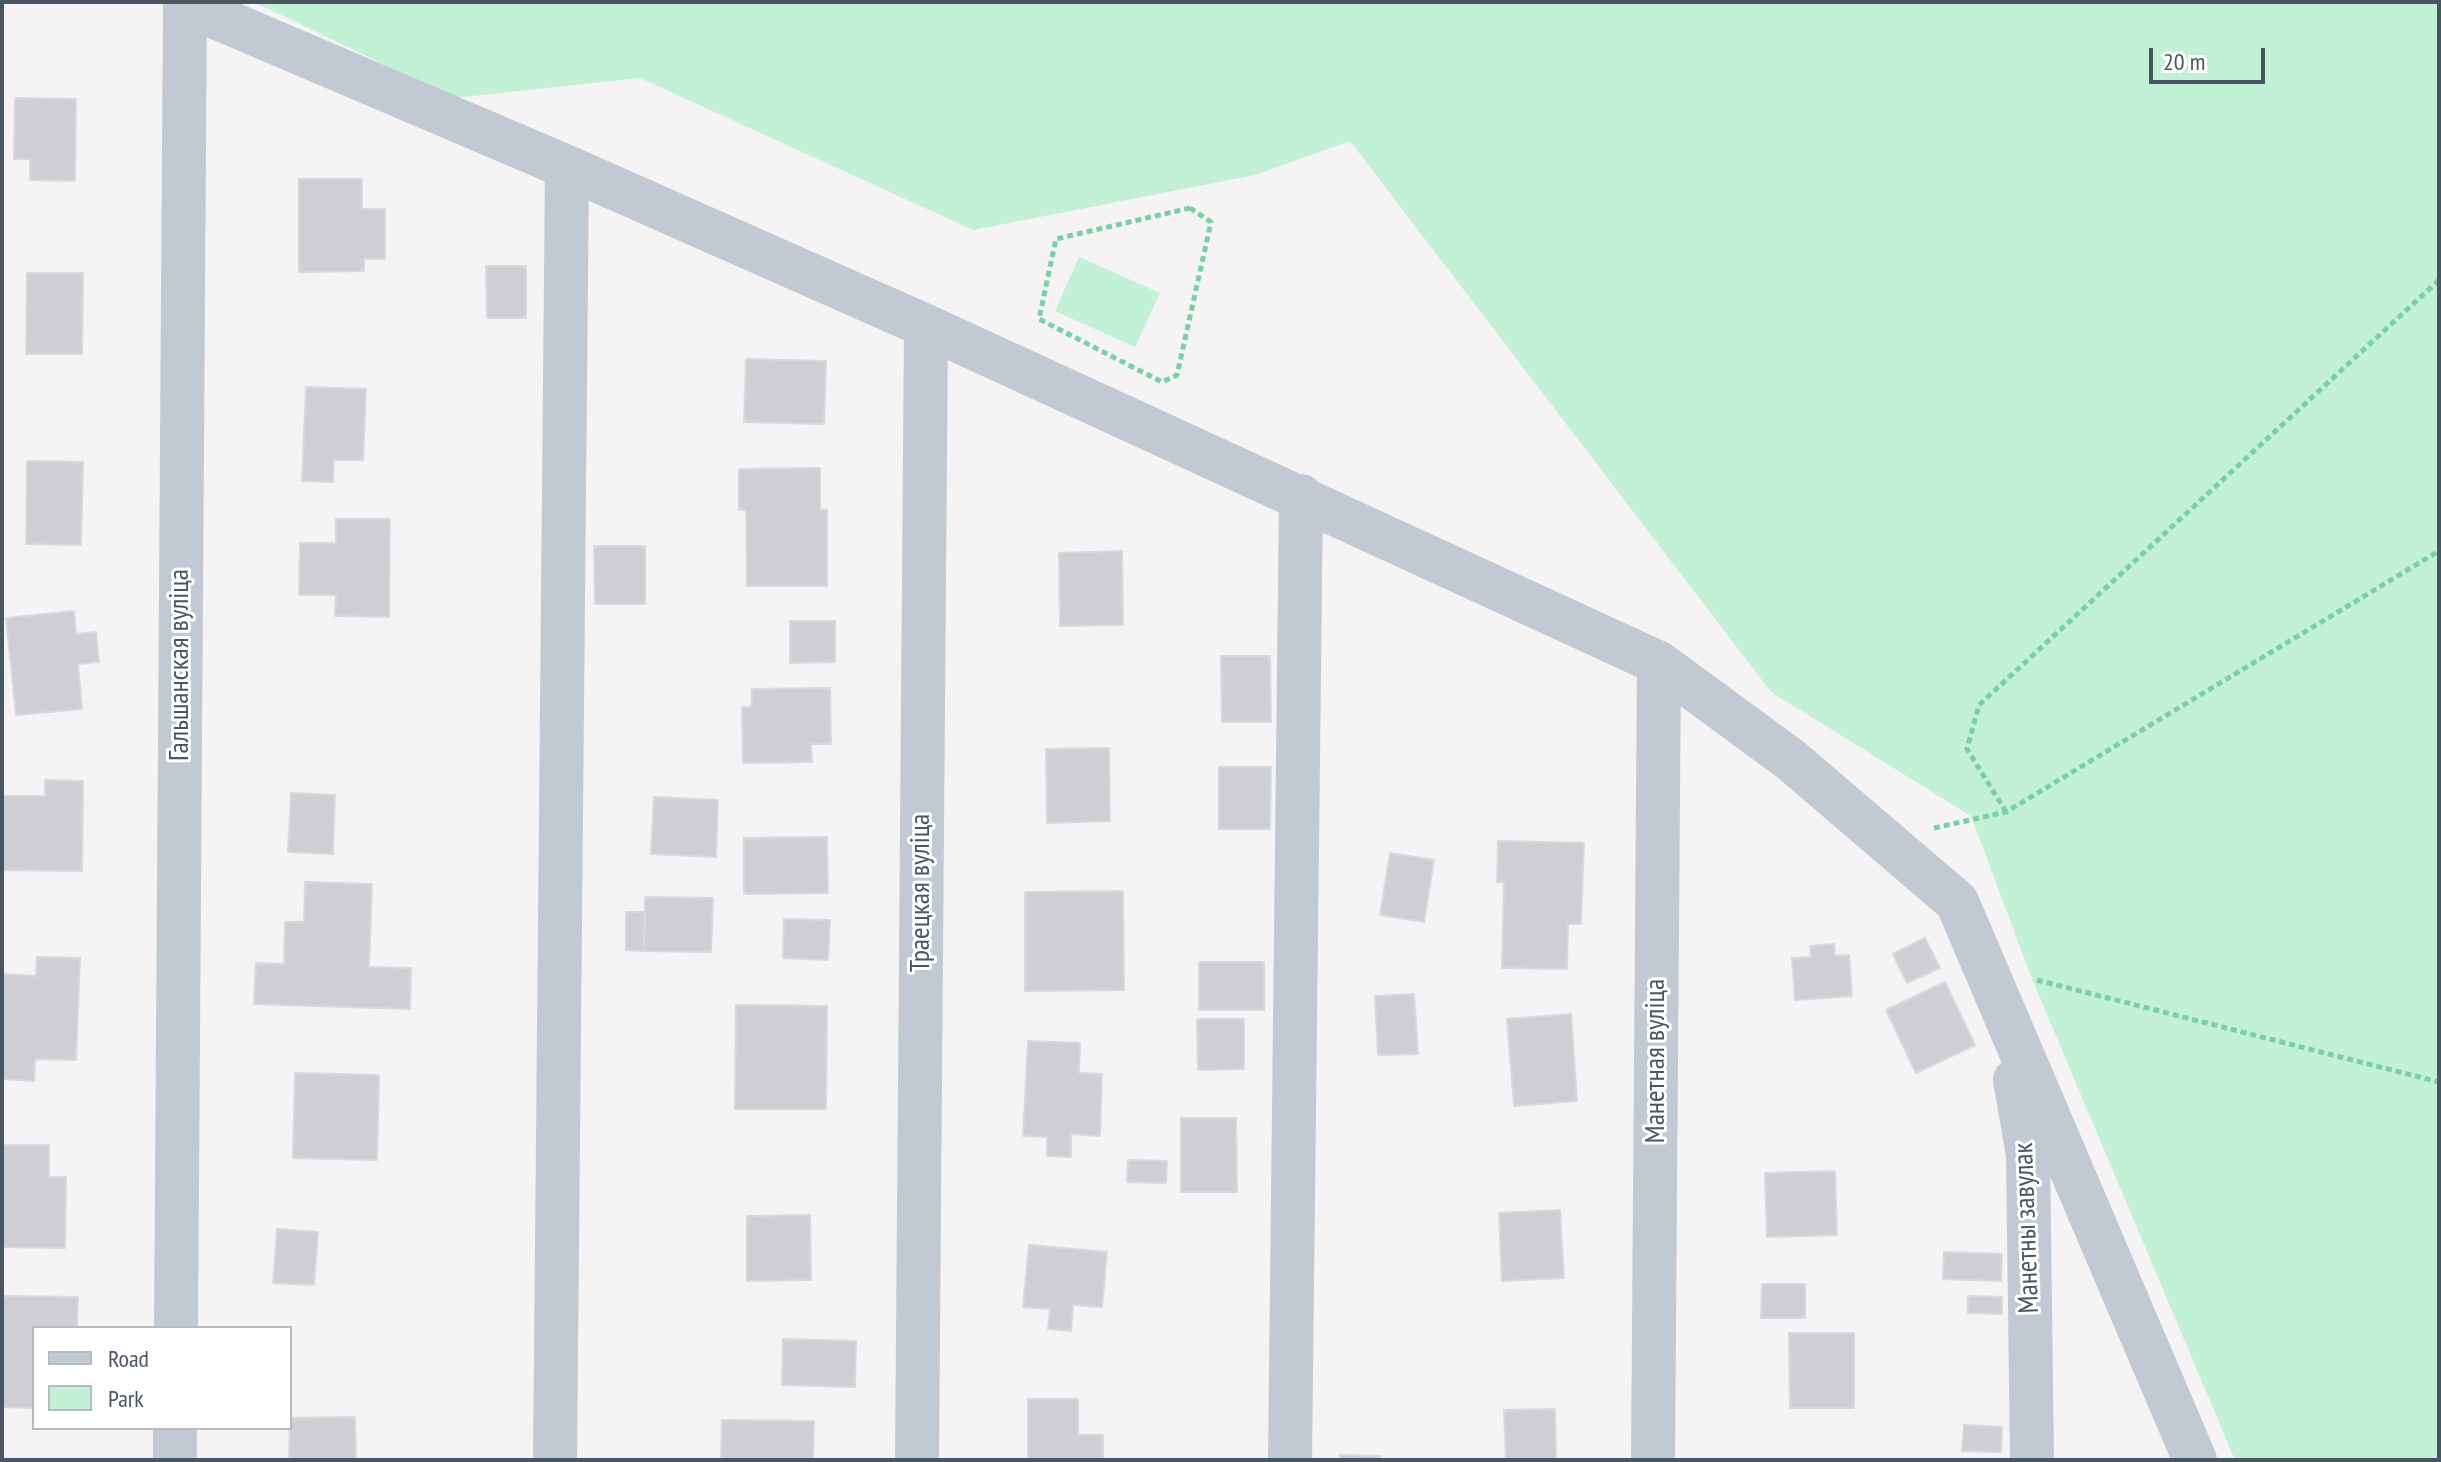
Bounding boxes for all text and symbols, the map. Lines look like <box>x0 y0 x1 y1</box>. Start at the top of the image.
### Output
scale bar <box>2153 32 2269 82</box>
text: 20 m <box>2163 46 2205 77</box>
street label: Гальшанская вуліца <box>163 569 197 761</box>
street label: Траецкая вуліца <box>904 814 938 972</box>
street label: Манетная вуліца <box>1639 979 1673 1143</box>
street label: Манетны завулак <box>2007 1142 2047 1314</box>
legend <box>32 1326 292 1430</box>
text: Road <box>108 1343 149 1374</box>
text: Park <box>108 1383 144 1414</box>

